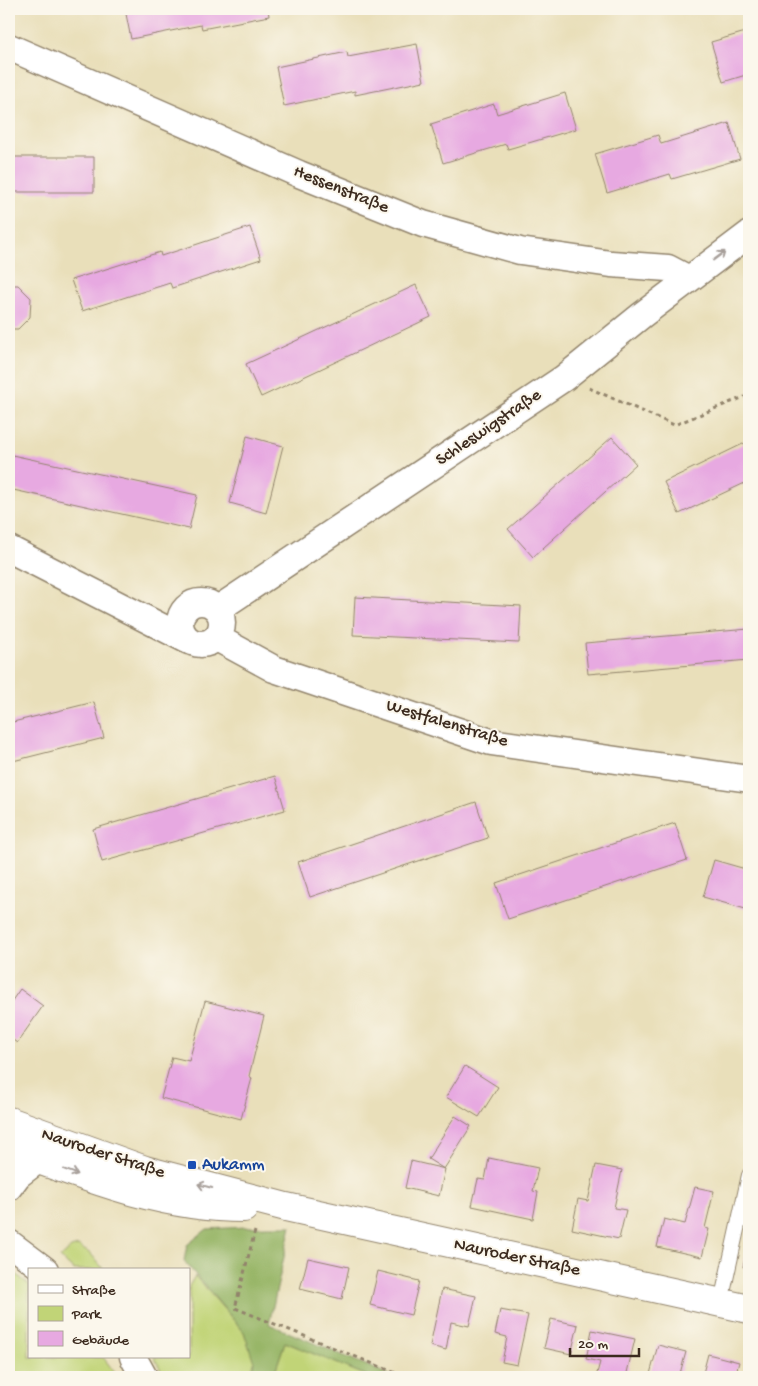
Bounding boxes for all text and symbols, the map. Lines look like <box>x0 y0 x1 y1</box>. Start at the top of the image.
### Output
street label: Hessenstraße <box>290 161 393 219</box>
one-way arrow <box>712 251 726 261</box>
street label: Schleswigstraße <box>432 385 546 471</box>
street label: Westfalenstraße <box>383 695 511 753</box>
street label: Nauroder Straße <box>39 1124 168 1184</box>
place label: Aukamm <box>202 1155 265 1176</box>
marker: Aukamm <box>186 1159 198 1171</box>
one-way arrow <box>63 1168 78 1177</box>
one-way arrow <box>197 1180 213 1190</box>
street label: Nauroder Straße <box>452 1234 583 1282</box>
legend <box>28 1268 190 1358</box>
text: Straße <box>72 1282 116 1300</box>
text: Park <box>71 1306 102 1324</box>
scale bar <box>570 1326 639 1358</box>
text: Gebäude <box>72 1332 129 1350</box>
text: 20 m <box>578 1336 608 1354</box>

